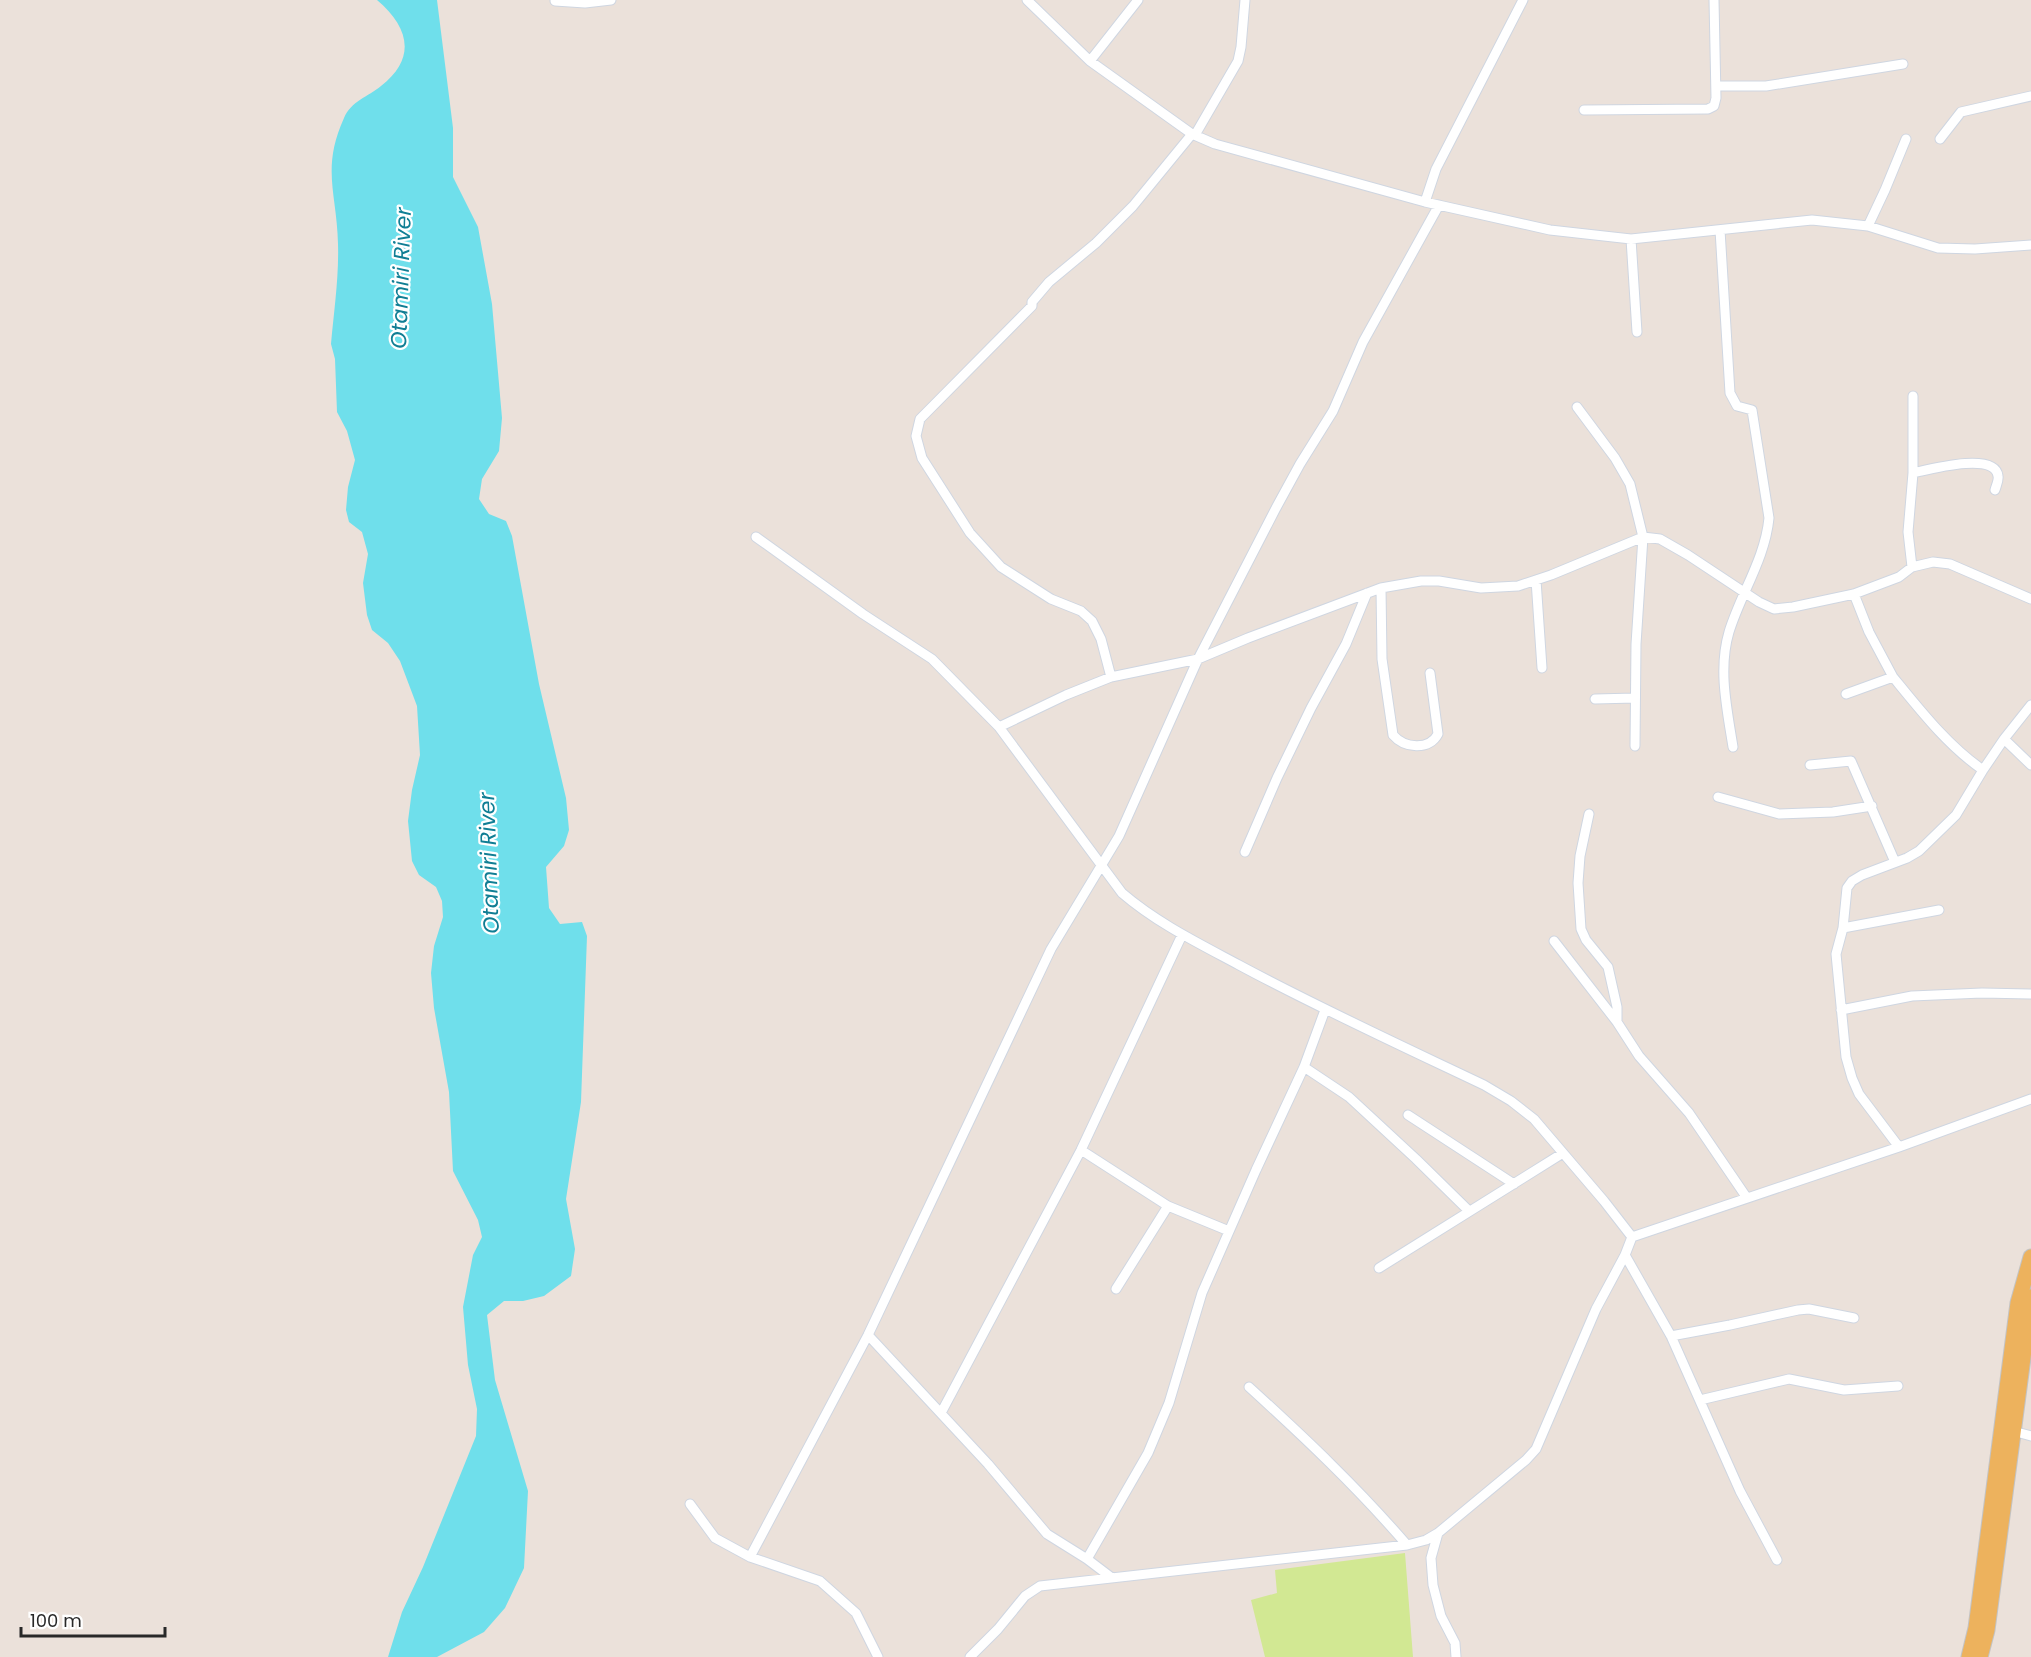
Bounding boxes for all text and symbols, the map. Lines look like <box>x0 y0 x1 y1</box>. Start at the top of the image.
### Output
water label: Otamiri River <box>383 206 419 349</box>
water label: Otamiri River <box>471 791 507 934</box>
scale bar <box>21 1600 165 1638</box>
text: 100 m <box>30 1608 82 1633</box>

